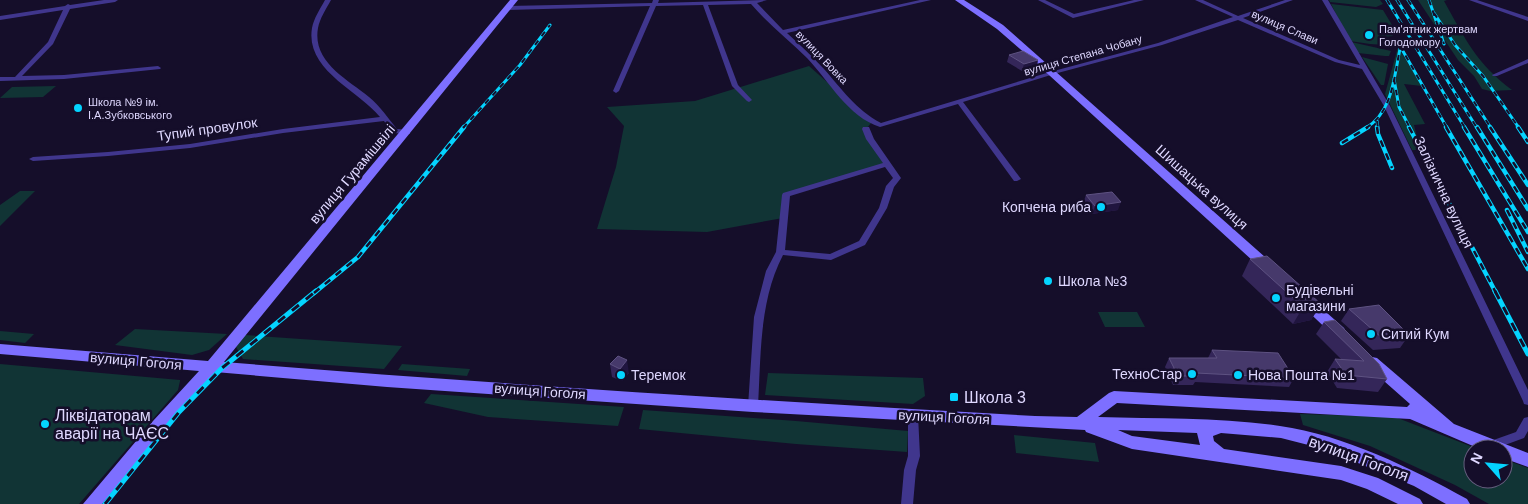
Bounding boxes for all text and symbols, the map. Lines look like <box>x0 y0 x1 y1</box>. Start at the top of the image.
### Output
street label: вулиця Слави <box>1250 8 1320 46</box>
place label: Пам'ятник жертвам Голодомору <box>1379 23 1478 48</box>
street label: вулиця Вовка <box>794 28 851 87</box>
marker: Пам'ятник жертвам Голодомору <box>1363 29 1375 41</box>
street label: вулиця Степана Чобану <box>1023 32 1144 78</box>
place label: Школа №9 ім. І.А.Зубковського <box>88 96 172 121</box>
marker: Школа №9 ім. І.А.Зубковського <box>72 102 84 114</box>
street label: Тупий провулок <box>156 114 259 144</box>
street label: вулиця Гурамішвілі <box>306 121 398 227</box>
street label: Залізнична вулиця <box>1411 134 1477 250</box>
street label: Шишацька вулиця <box>1153 141 1251 233</box>
place label: Копчена риба <box>1002 199 1091 215</box>
marker: Копчена риба <box>1095 201 1107 213</box>
place label: Школа №3 <box>1058 273 1127 289</box>
marker: Школа №3 <box>1042 275 1054 287</box>
place label: Будівельні магазини <box>1286 282 1354 314</box>
marker: Будівельні магазини <box>1270 292 1282 304</box>
place label: Ситий Кум <box>1381 326 1450 342</box>
marker: Ситий Кум <box>1365 328 1377 340</box>
street label: вулиця Гоголя <box>90 349 182 373</box>
place label: ТехноСтар <box>1112 366 1182 382</box>
place label: Теремок <box>631 367 687 383</box>
place label: Нова Пошта №1 <box>1248 367 1355 383</box>
marker: ТехноСтар <box>1186 368 1198 380</box>
marker: Теремок <box>615 369 627 381</box>
marker: Нова Пошта №1 <box>1232 369 1244 381</box>
street label: вулиця Гоголя <box>494 380 586 402</box>
place label: Школа 3 <box>964 389 1026 406</box>
marker: Школа 3 <box>948 391 960 403</box>
place label: Ліквідаторам аварії на ЧАЄС <box>55 407 169 442</box>
street label: вулиця Гоголя <box>898 407 990 427</box>
marker: Ліквідаторам аварії на ЧАЄС <box>39 418 51 430</box>
street label: вулиця Гоголя <box>1307 433 1411 484</box>
north arrow <box>1463 439 1513 489</box>
text: N <box>1467 450 1486 466</box>

